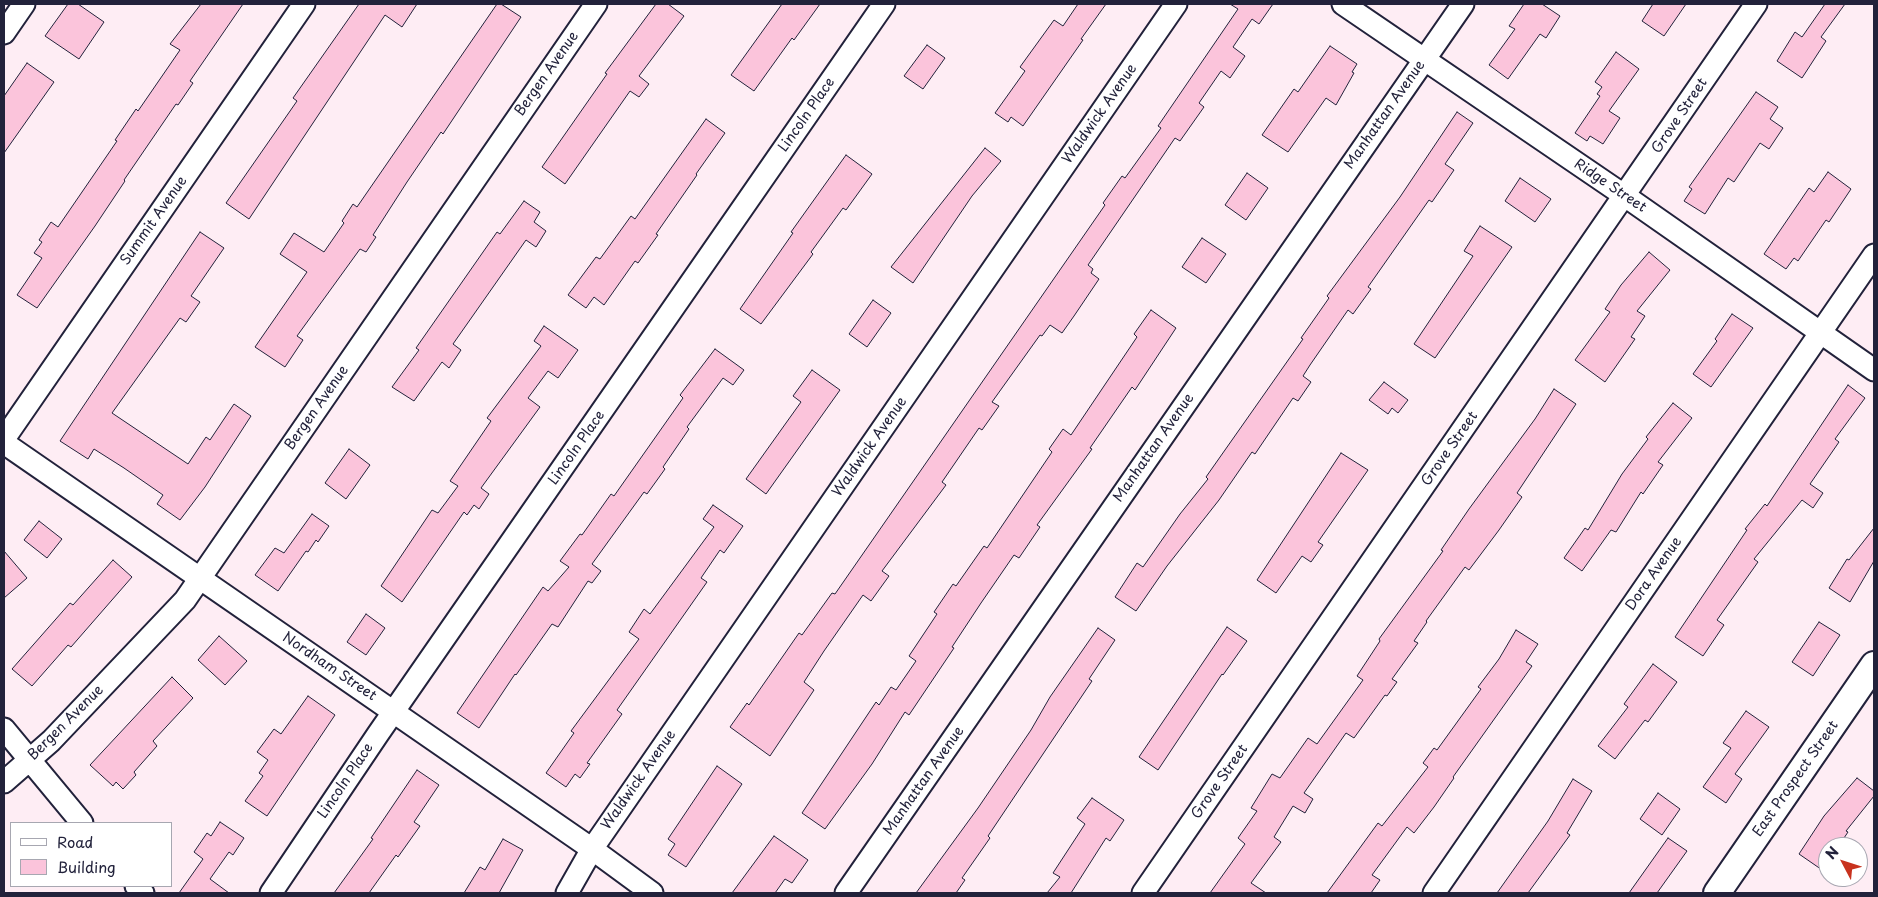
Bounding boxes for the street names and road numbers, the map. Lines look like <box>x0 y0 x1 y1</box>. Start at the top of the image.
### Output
street label: Bergen Avenue <box>512 29 582 119</box>
street label: Manhattan Avenue <box>1341 57 1429 173</box>
street label: Waldwick Avenue <box>1059 61 1141 167</box>
street label: Lincoln Place <box>775 75 839 155</box>
street label: Grove Street <box>1649 75 1711 157</box>
street label: Ridge Street <box>1571 156 1649 216</box>
street label: Summit Avenue <box>117 173 191 269</box>
street label: Bergen Avenue <box>282 363 352 453</box>
street label: Manhattan Avenue <box>1110 390 1198 506</box>
street label: Waldwick Avenue <box>829 394 911 500</box>
street label: Lincoln Place <box>545 408 609 488</box>
street label: Grove Street <box>1418 409 1482 489</box>
street label: Dora Avenue <box>1622 534 1686 614</box>
street label: Nordham Street <box>279 629 379 705</box>
street label: Bergen Avenue <box>25 682 107 764</box>
street label: East Prospect Street <box>1750 718 1842 840</box>
street label: Manhattan Avenue <box>880 723 968 839</box>
street label: Waldwick Avenue <box>598 727 680 833</box>
street label: Lincoln Place <box>315 740 377 822</box>
street label: Grove Street <box>1188 742 1252 822</box>

